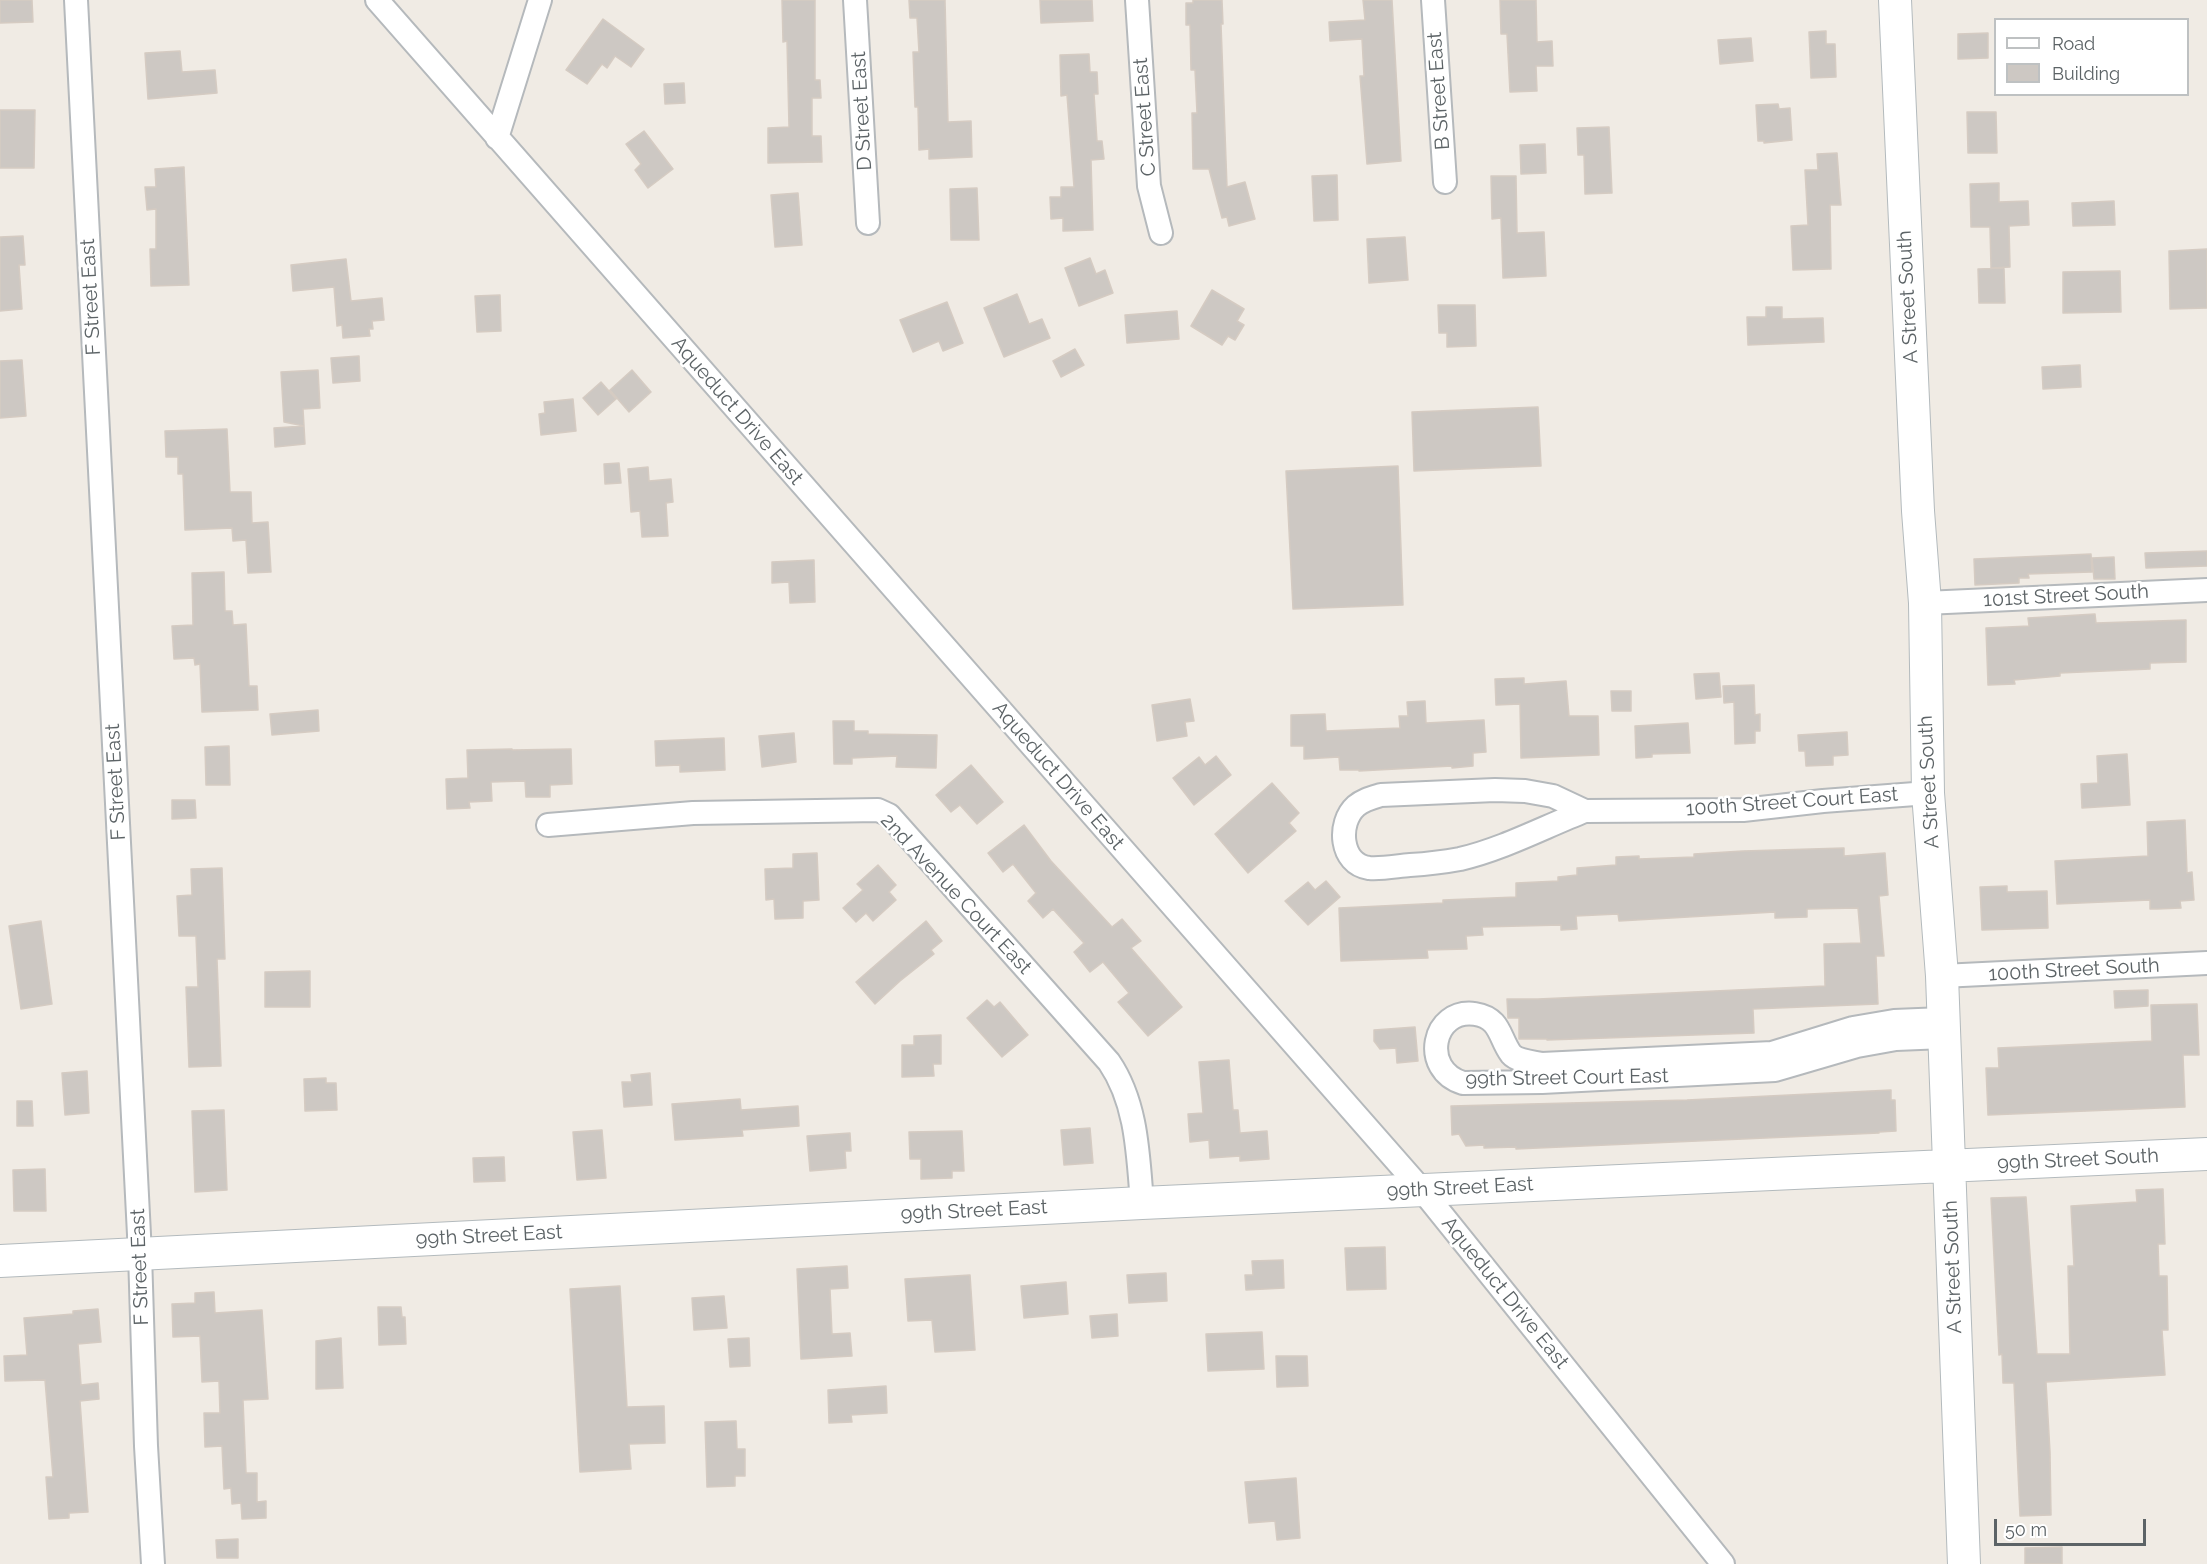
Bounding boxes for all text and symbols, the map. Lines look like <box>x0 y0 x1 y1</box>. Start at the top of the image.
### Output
legend <box>1994 18 2189 96</box>
street label: B Street East <box>1423 31 1455 151</box>
text: Road <box>2052 33 2095 54</box>
street label: D Street East <box>847 51 877 171</box>
street label: C Street East <box>1129 57 1161 177</box>
text: Building <box>2052 63 2120 84</box>
street label: A Street South <box>1893 230 1923 364</box>
street label: F Street East <box>76 238 106 356</box>
street label: Aqueduct Drive East <box>666 332 808 490</box>
street label: 101st Street South <box>1983 580 2149 612</box>
street label: Aqueduct Drive East <box>987 697 1129 855</box>
street label: A Street South <box>1914 715 1944 849</box>
street label: F Street East <box>101 723 131 841</box>
street label: 100th Street Court East <box>1685 783 1899 821</box>
street label: 2nd Avenue Court East <box>875 809 1037 979</box>
street label: 100th Street South <box>1988 954 2160 986</box>
street label: 99th Street Court East <box>1465 1064 1669 1092</box>
street label: 99th Street South <box>1997 1144 2159 1176</box>
street label: 99th Street East <box>1386 1172 1534 1204</box>
street label: 99th Street East <box>900 1195 1048 1227</box>
street label: A Street South <box>1939 1200 1967 1334</box>
street label: F Street East <box>126 1208 154 1326</box>
street label: Aqueduct Drive East <box>1436 1212 1574 1374</box>
street label: 99th Street East <box>415 1220 563 1252</box>
scale bar <box>1997 1507 2148 1545</box>
text: 50 m <box>2005 1519 2047 1540</box>

